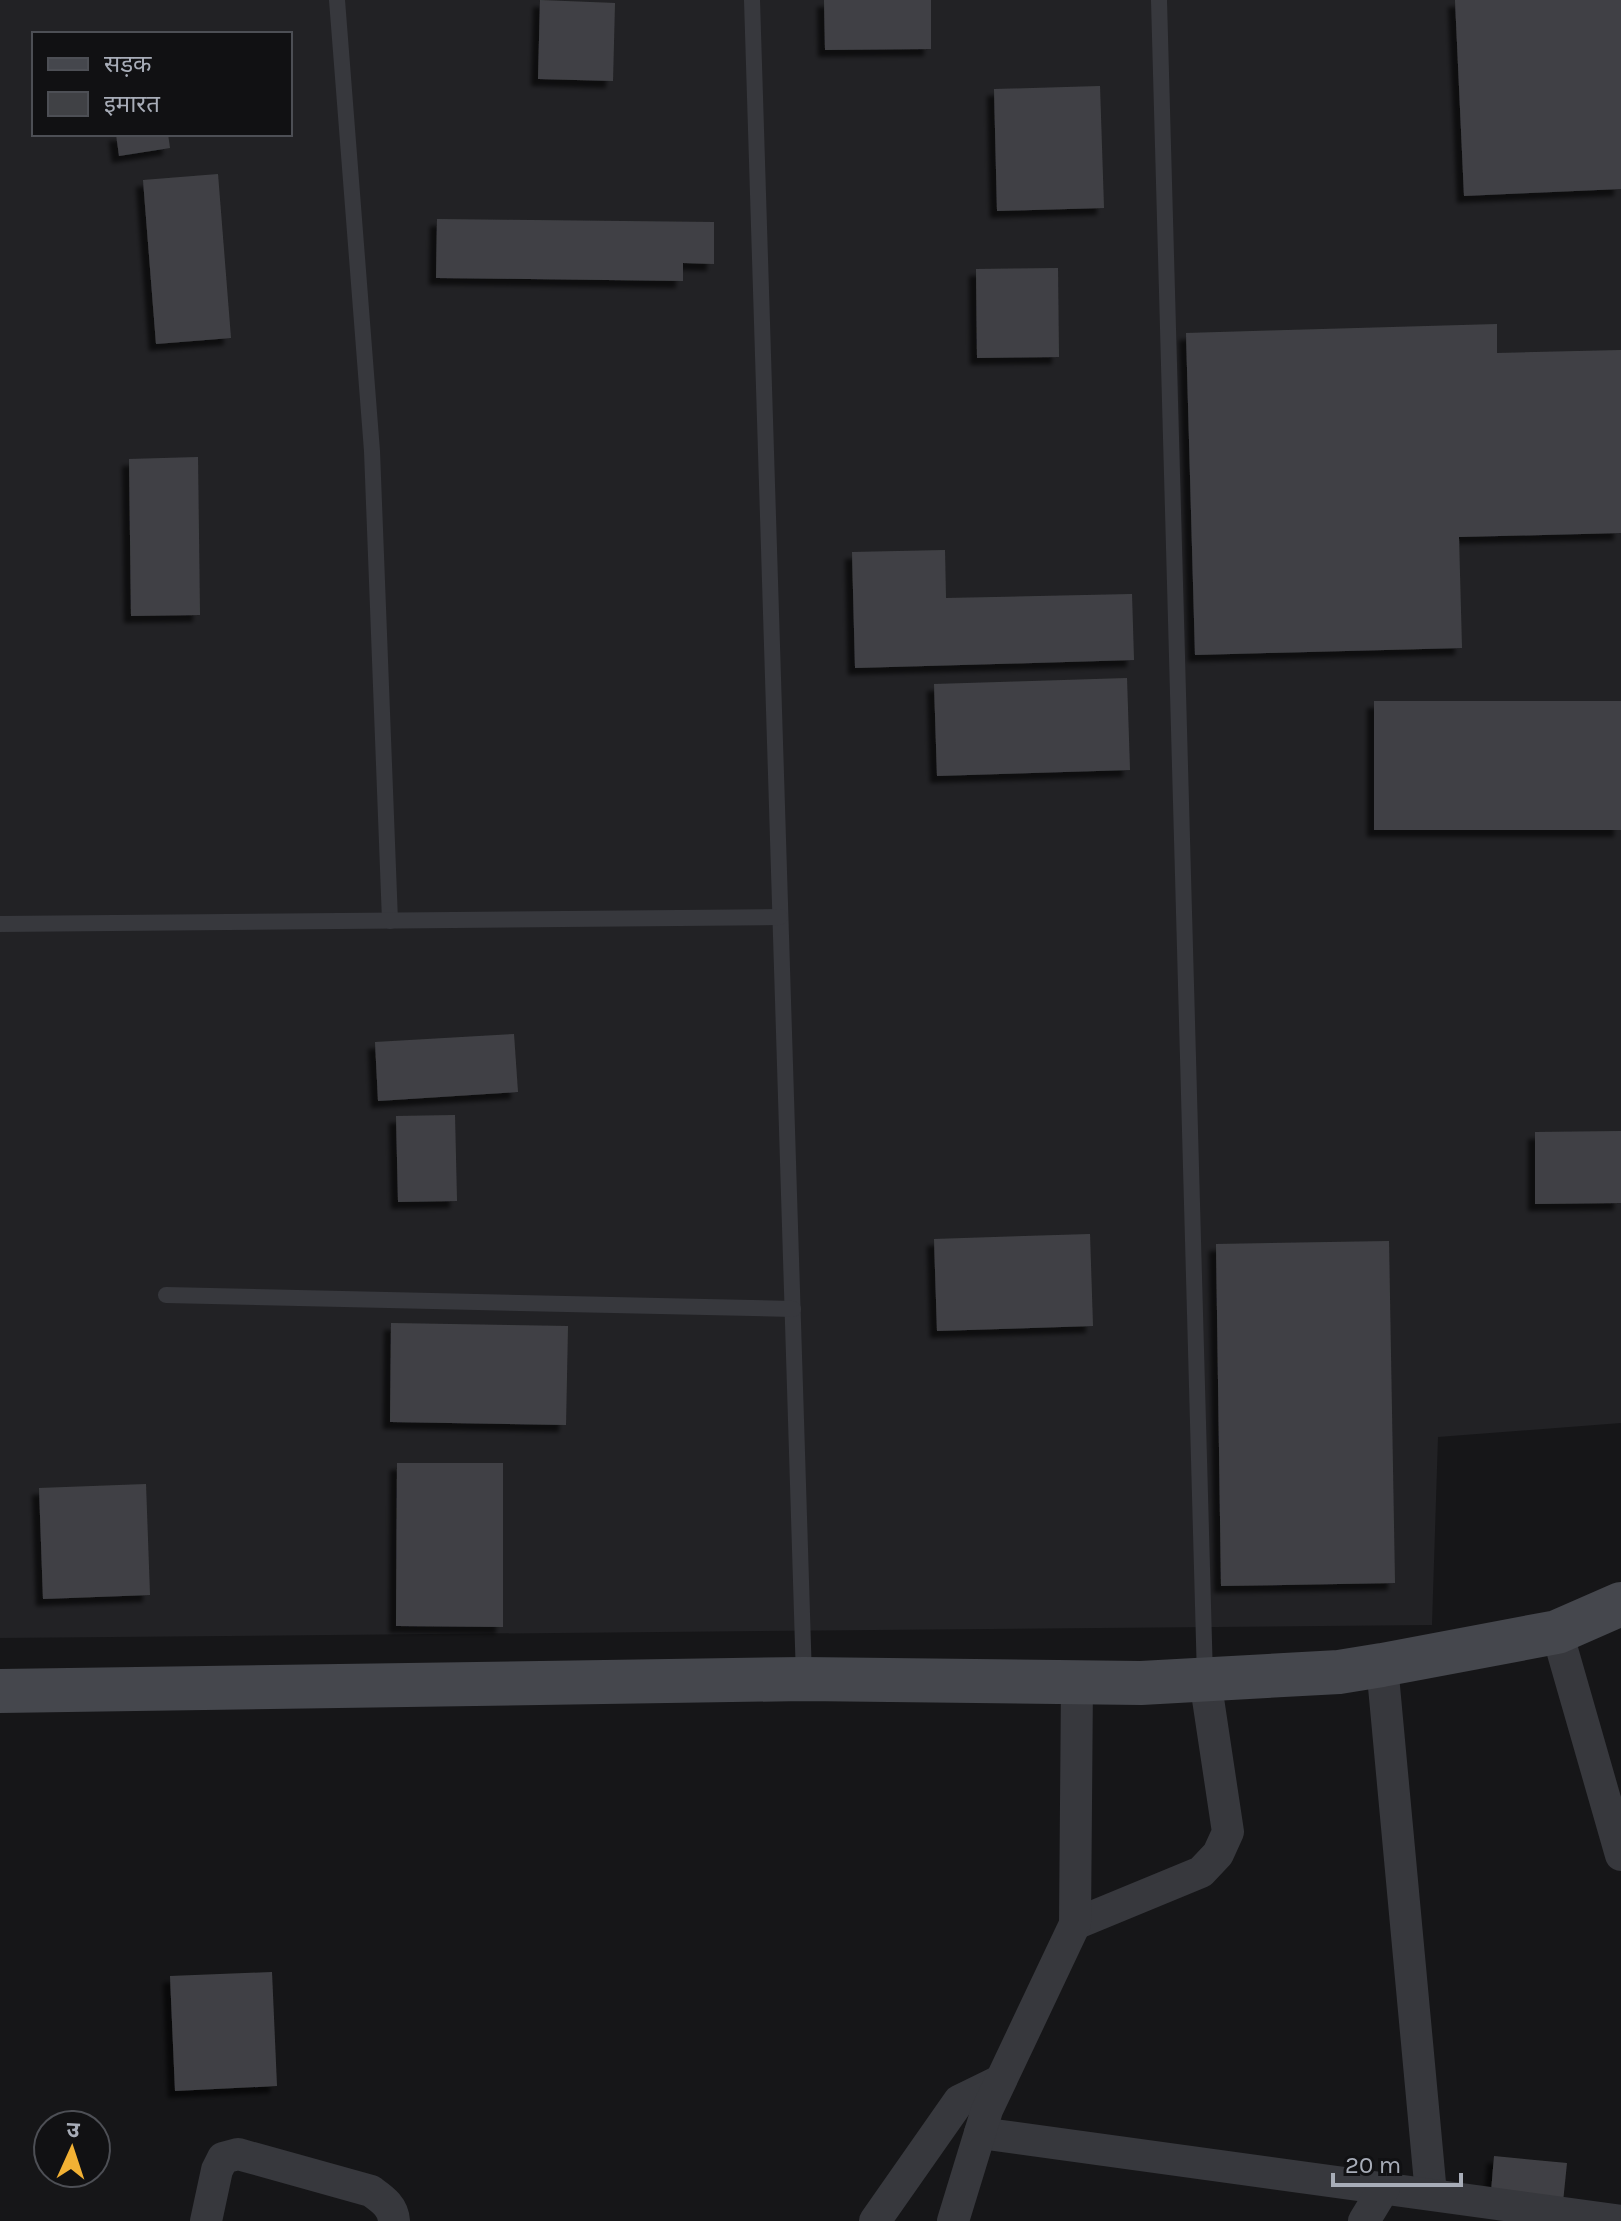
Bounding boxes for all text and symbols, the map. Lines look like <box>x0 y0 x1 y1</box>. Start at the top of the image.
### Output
legend <box>32 32 292 136</box>
text: सड़क <box>104 50 152 78</box>
text: इमारत <box>104 90 161 118</box>
north arrow <box>32 2109 112 2189</box>
text: उ <box>66 2117 81 2143</box>
scale bar <box>1333 2137 1461 2187</box>
text: 20 m <box>1345 2151 1401 2179</box>

